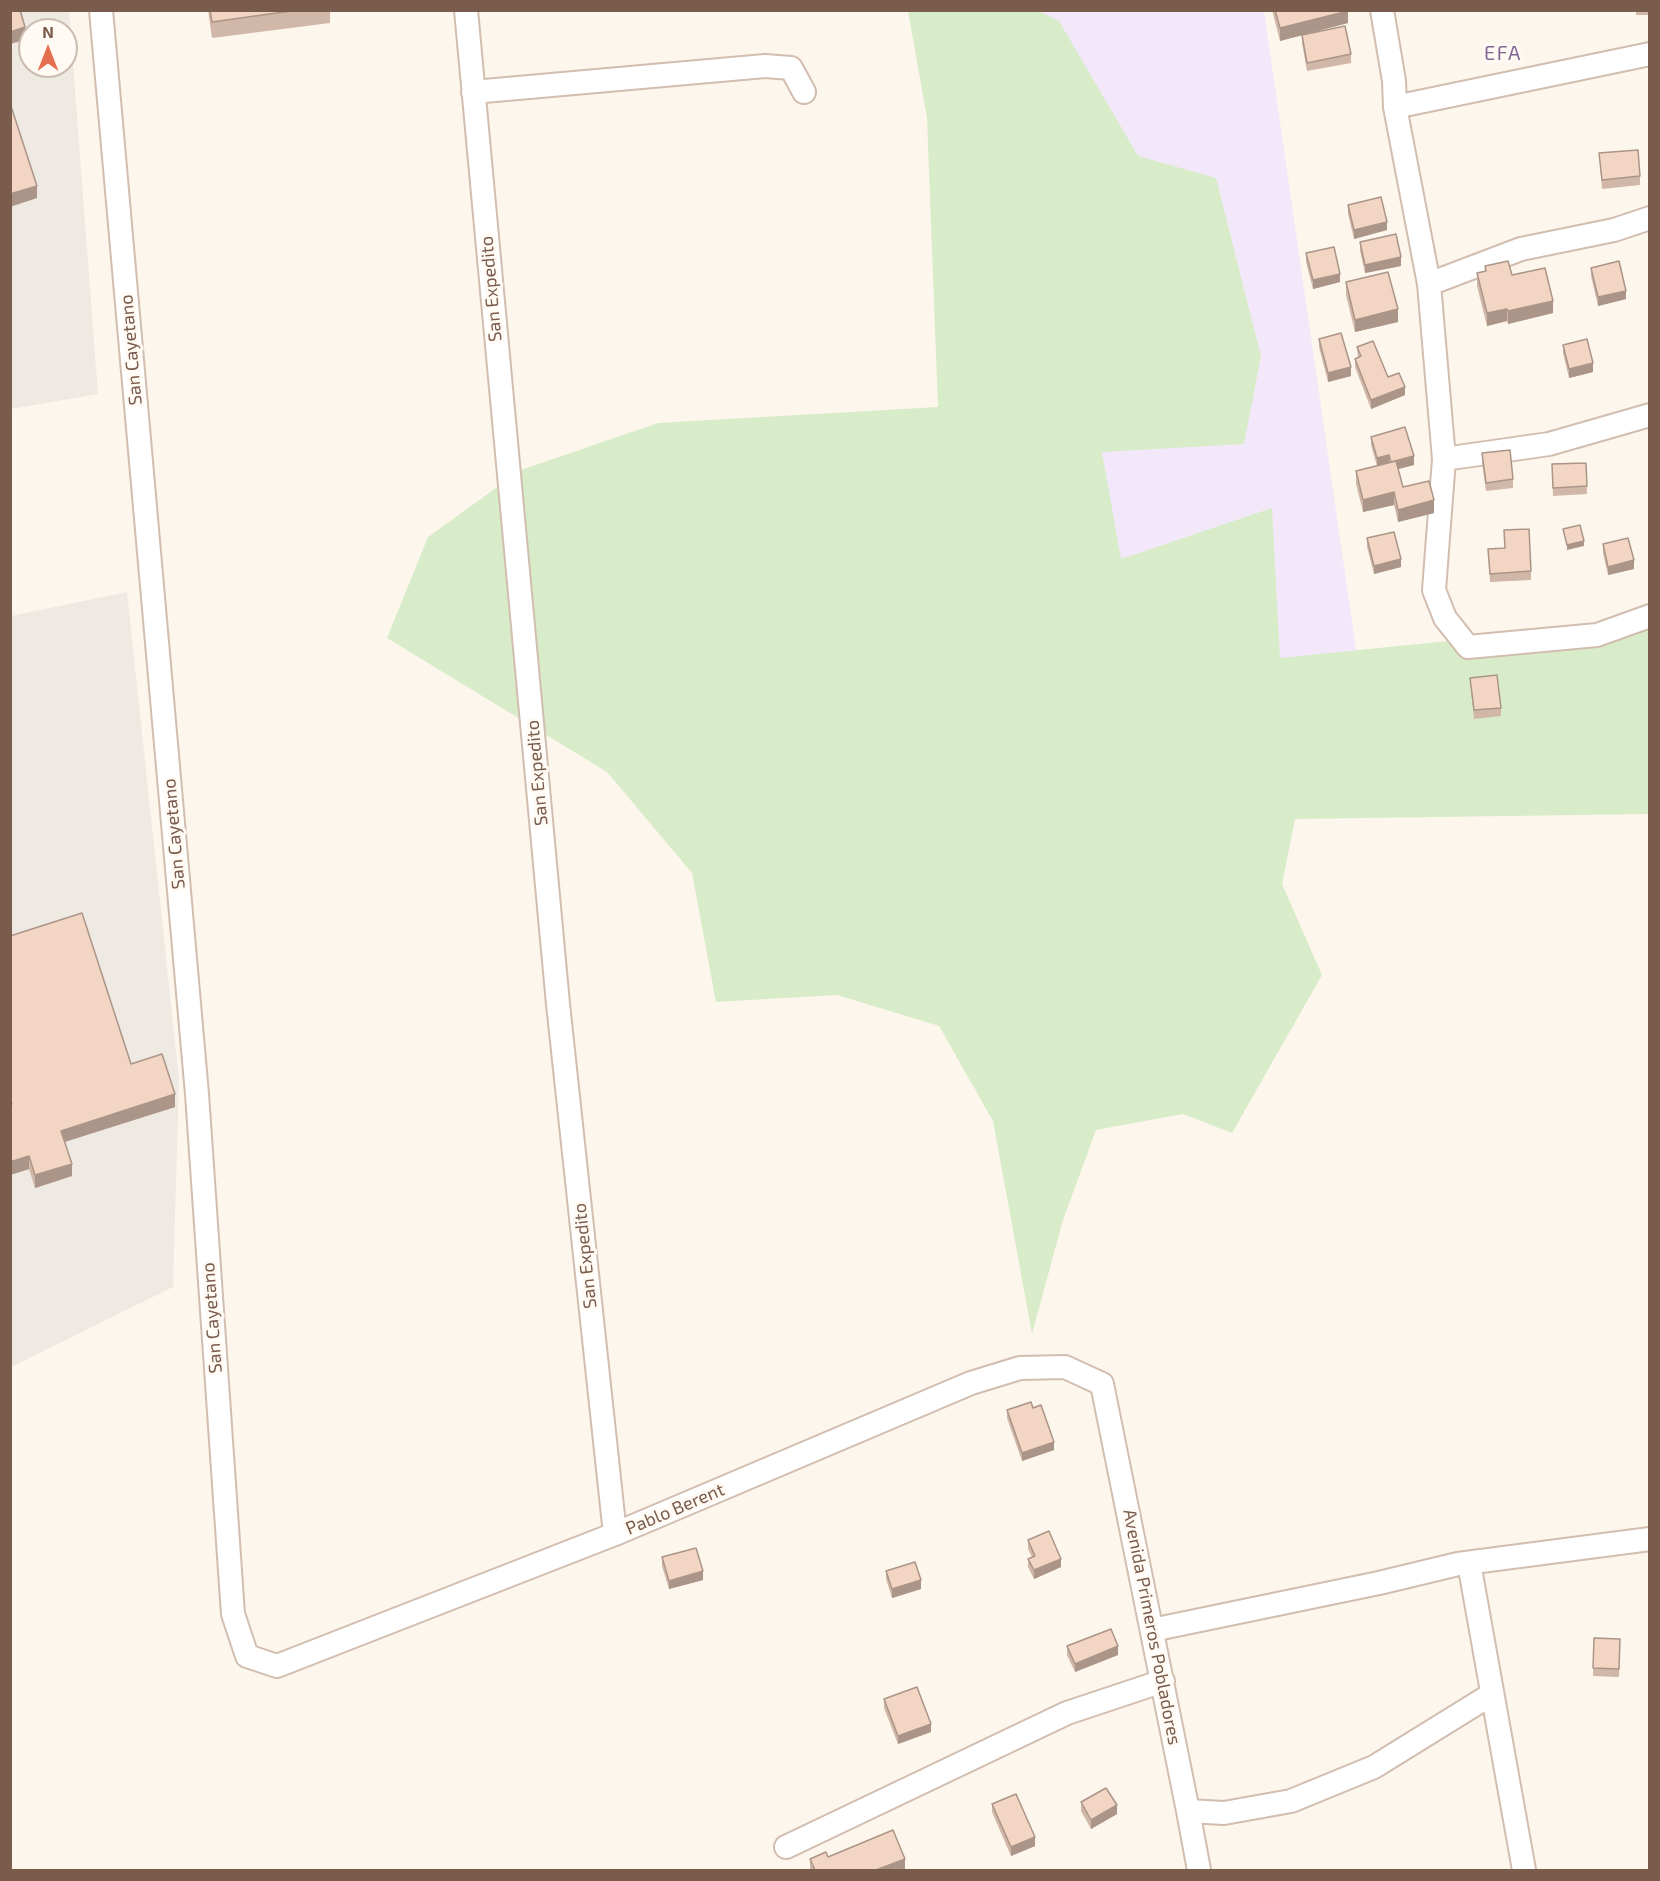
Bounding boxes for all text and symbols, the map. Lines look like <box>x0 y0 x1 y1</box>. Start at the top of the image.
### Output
north arrow <box>18 18 78 78</box>
text: N <box>42 22 54 41</box>
district label: EFA <box>1484 41 1522 65</box>
street label: San Expedito <box>476 235 506 343</box>
street label: San Cayetano <box>115 294 147 406</box>
street label: San Expedito <box>522 719 552 827</box>
street label: San Cayetano <box>158 778 190 890</box>
street label: San Expedito <box>569 1202 601 1310</box>
street label: San Cayetano <box>197 1262 227 1374</box>
street label: Pablo Berent <box>622 1479 728 1539</box>
street label: Avenida Primeros Pobladores <box>1119 1507 1185 1747</box>

